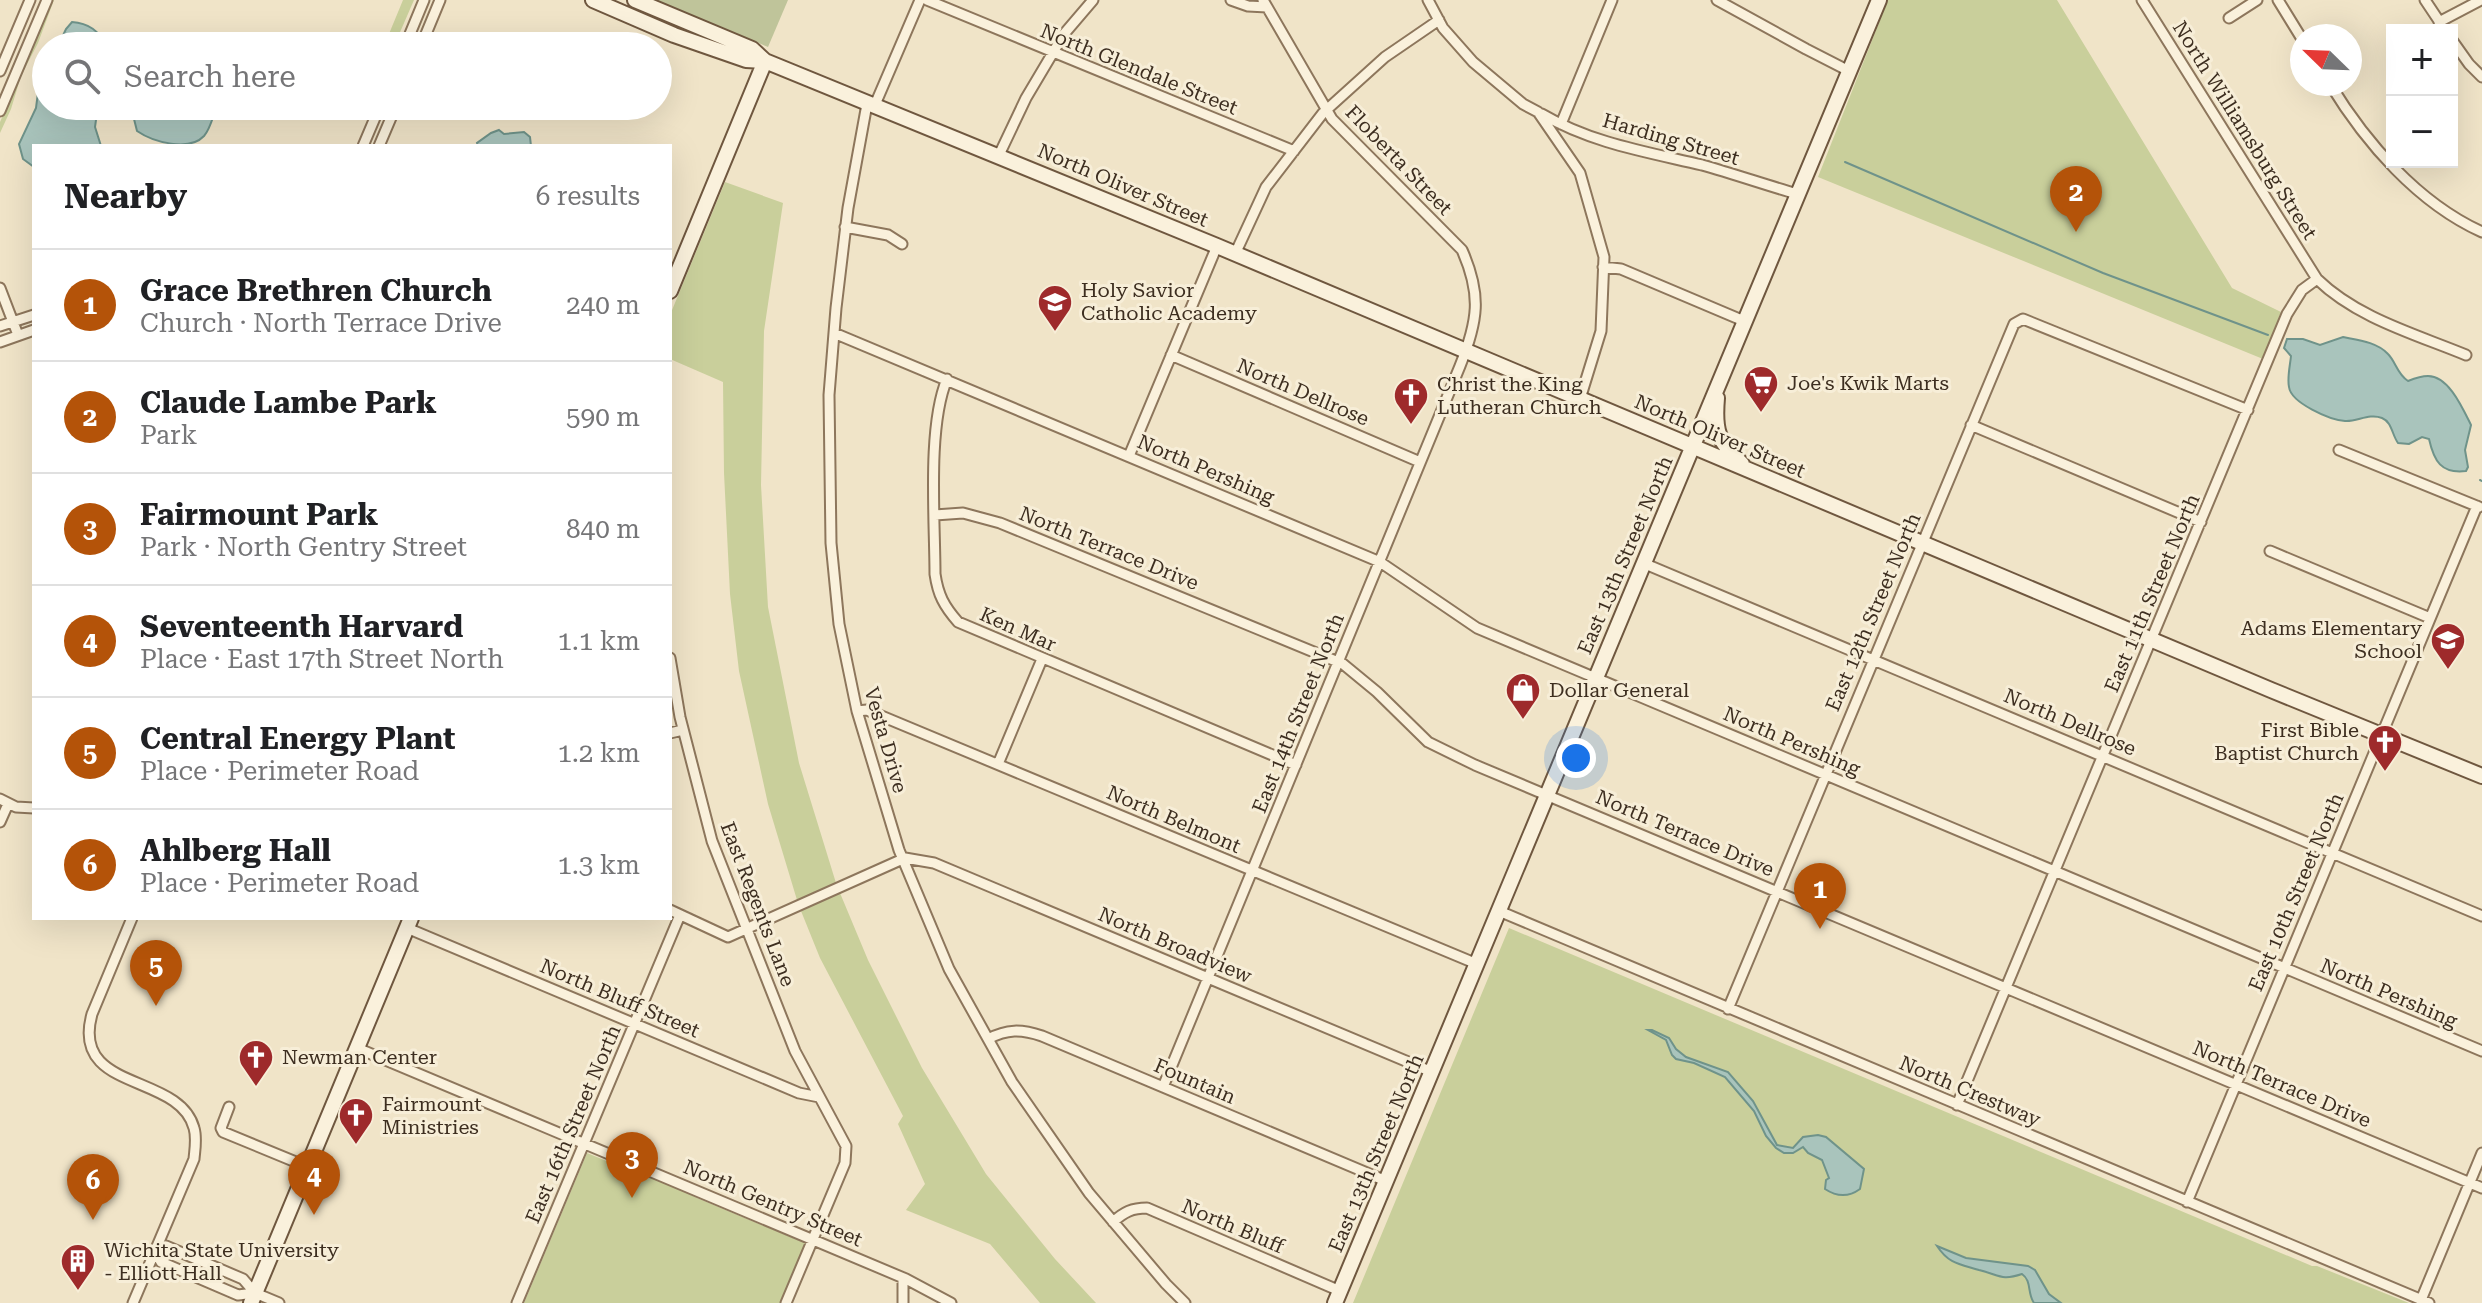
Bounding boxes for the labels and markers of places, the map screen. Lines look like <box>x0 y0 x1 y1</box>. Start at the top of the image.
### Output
pin: 2 <box>2050 166 2102 232</box>
place label: Holy Savior Catholic Academy <box>1081 278 1257 325</box>
school or university icon: Holy Savior Catholic Academy <box>1036 283 1074 333</box>
supermarket icon: Joe's Kwik Marts <box>1742 364 1780 414</box>
place label: Joe's Kwik Marts <box>1787 371 1949 395</box>
place label: Christ the King Lutheran Church <box>1437 372 1602 419</box>
church icon: Christ the King Lutheran Church <box>1392 376 1430 426</box>
place label: Adams Elementary School <box>2241 616 2422 663</box>
school or university icon: Adams Elementary School <box>2429 621 2467 671</box>
shop icon: Dollar General <box>1504 671 1542 721</box>
place label: Dollar General <box>1549 678 1689 702</box>
place label: First Bible Baptist Church <box>2214 718 2359 765</box>
church icon: First Bible Baptist Church <box>2366 723 2404 773</box>
pin: 1 <box>1794 863 1846 929</box>
pin: 5 <box>130 940 182 1006</box>
church icon: Newman Center <box>237 1038 275 1088</box>
place label: Newman Center <box>282 1045 437 1069</box>
place label: Fairmount Ministries <box>382 1092 482 1139</box>
church icon: Fairmount Ministries <box>337 1096 375 1146</box>
pin: 3 <box>606 1132 658 1198</box>
pin: 4 <box>288 1149 340 1215</box>
pin: 6 <box>67 1154 119 1220</box>
place label: Wichita State University - Elliott Hall <box>104 1238 339 1285</box>
building icon: Wichita State University - Elliott Hall <box>59 1242 97 1292</box>

